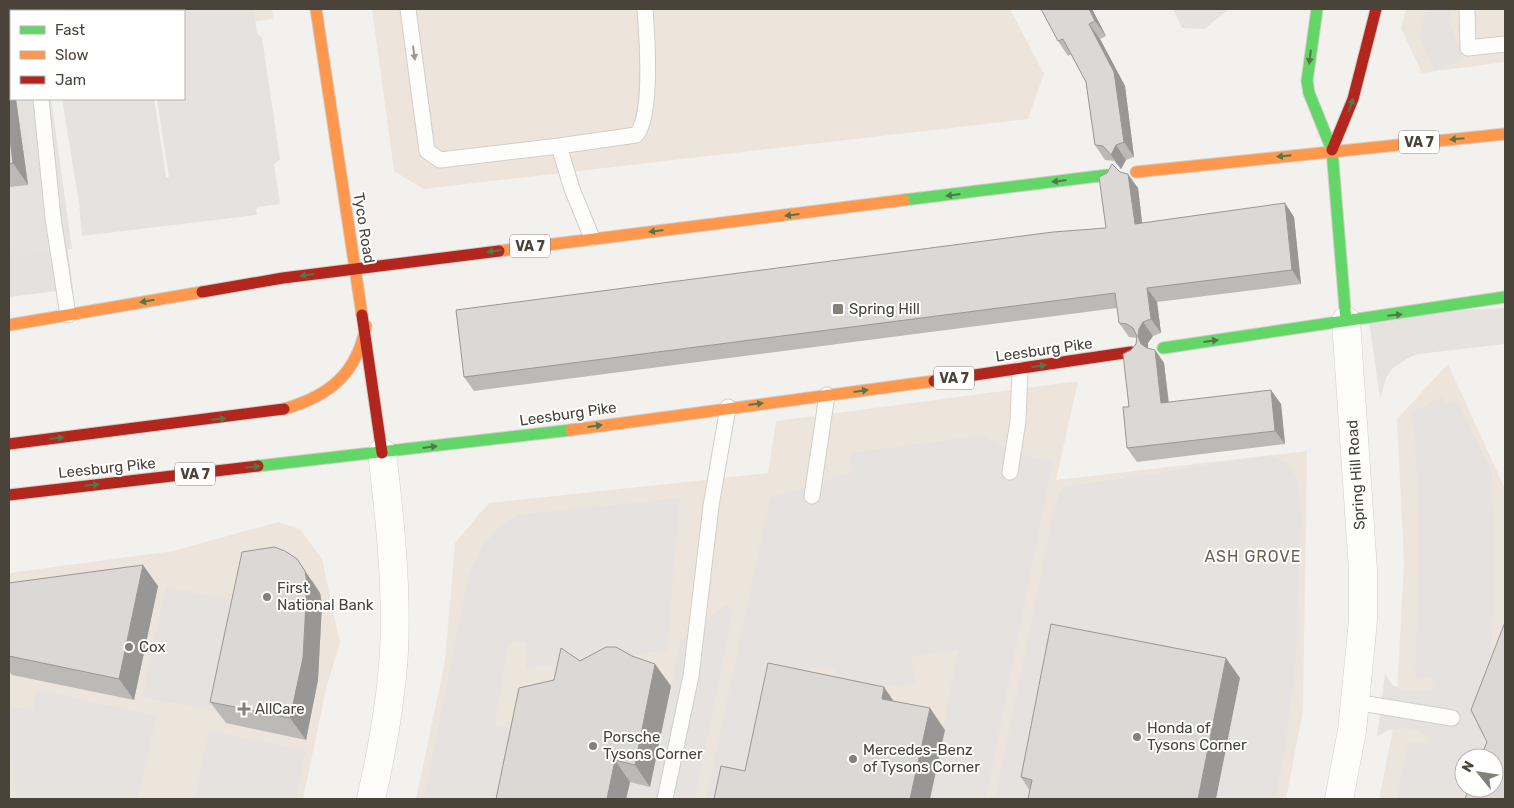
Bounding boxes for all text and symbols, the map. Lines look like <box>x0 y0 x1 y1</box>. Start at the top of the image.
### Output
legend <box>10 10 185 100</box>
text: Fast <box>55 21 85 39</box>
text: Slow <box>55 46 88 64</box>
one-way arrow <box>410 46 418 62</box>
one-way arrow <box>1306 49 1314 65</box>
text: Jam <box>55 71 86 89</box>
one-way arrow <box>1347 98 1355 112</box>
road number: VA 7 <box>1399 130 1439 154</box>
one-way arrow <box>1448 135 1464 143</box>
one-way arrow <box>1276 152 1292 160</box>
one-way arrow <box>1051 178 1067 186</box>
street label: Tyco Road <box>350 191 378 265</box>
one-way arrow <box>945 191 961 199</box>
one-way arrow <box>783 211 799 219</box>
one-way arrow <box>647 227 663 235</box>
road number: VA 7 <box>510 235 550 258</box>
one-way arrow <box>486 247 502 255</box>
one-way arrow <box>299 271 315 279</box>
one-way arrow <box>138 298 154 306</box>
place label: Spring Hill <box>849 300 920 318</box>
marker: Spring Hill <box>831 302 845 316</box>
one-way arrow <box>1387 311 1403 319</box>
street label: Leesburg Pike <box>994 334 1094 366</box>
one-way arrow <box>1203 337 1219 345</box>
one-way arrow <box>1031 362 1047 370</box>
road number: VA 7 <box>934 366 974 389</box>
one-way arrow <box>853 386 869 394</box>
street label: Leesburg Pike <box>518 398 618 430</box>
one-way arrow <box>748 400 764 408</box>
one-way arrow <box>211 415 227 423</box>
street label: Spring Hill Road <box>1343 419 1369 531</box>
one-way arrow <box>587 422 603 430</box>
one-way arrow <box>49 434 65 442</box>
one-way arrow <box>422 443 438 451</box>
street label: Leesburg Pike <box>57 454 157 482</box>
road number: VA 7 <box>175 462 215 486</box>
one-way arrow <box>246 463 262 471</box>
one-way arrow <box>84 481 100 489</box>
district label: ASH GROVE <box>1205 547 1301 566</box>
place label: First National Bank <box>277 579 374 614</box>
marker: First National Bank <box>261 591 273 603</box>
place label: Cox <box>139 638 165 656</box>
marker: Cox <box>123 641 135 653</box>
place label: AllCare <box>255 700 305 718</box>
marker: AllCare <box>237 702 251 716</box>
place label: Honda of Tysons Corner <box>1147 719 1247 754</box>
place label: Porsche Tysons Corner <box>603 728 703 763</box>
marker: Honda of Tysons Corner <box>1131 731 1143 743</box>
marker: Porsche Tysons Corner <box>587 740 599 752</box>
place label: Mercedes-Benz of Tysons Corner <box>863 741 980 776</box>
north arrow <box>1454 748 1504 798</box>
marker: Mercedes-Benz of Tysons Corner <box>847 753 859 765</box>
text: N <box>1458 758 1478 775</box>

